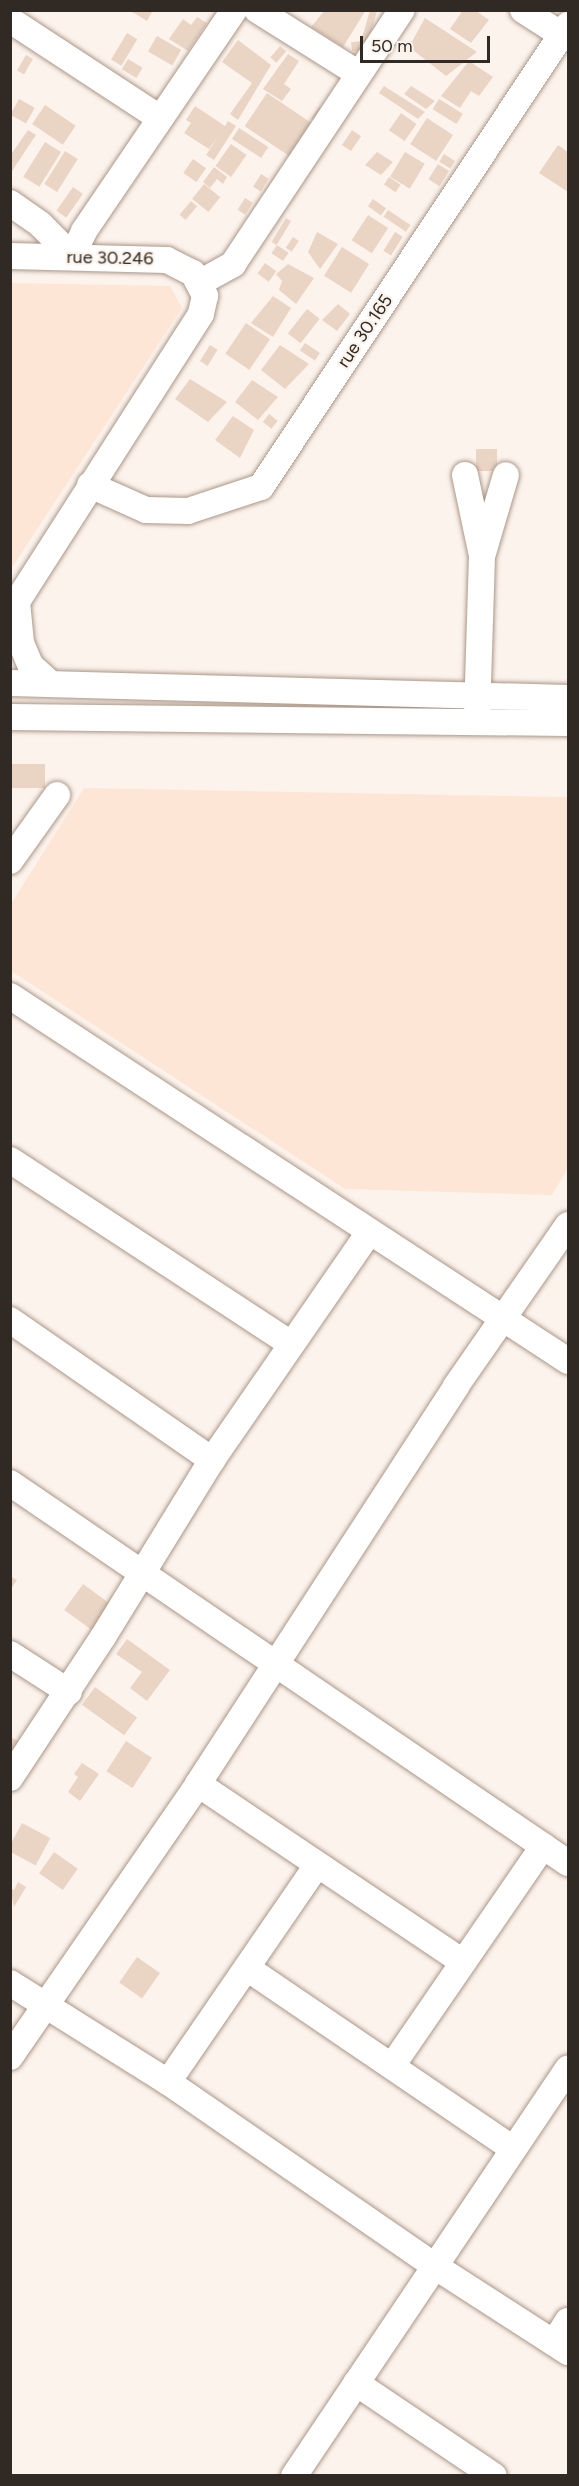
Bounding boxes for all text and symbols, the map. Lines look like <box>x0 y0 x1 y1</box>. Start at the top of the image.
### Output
scale bar <box>363 24 494 62</box>
text: 50 m <box>371 35 413 57</box>
street label: rue 30.246 <box>66 246 154 270</box>
street label: rue 30.165 <box>333 290 397 372</box>

